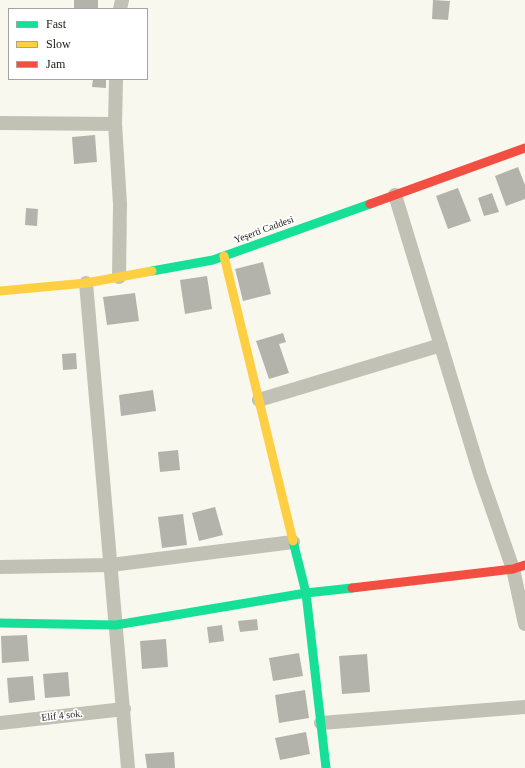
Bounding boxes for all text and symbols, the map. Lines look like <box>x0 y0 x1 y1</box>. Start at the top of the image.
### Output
legend <box>8 8 148 80</box>
text: Fast <box>46 17 66 31</box>
text: Slow <box>46 37 71 51</box>
text: Jam <box>46 57 65 71</box>
street label: Yeşerti Caddesi <box>233 214 295 246</box>
street label: Elif 4 sok. <box>41 708 83 724</box>

